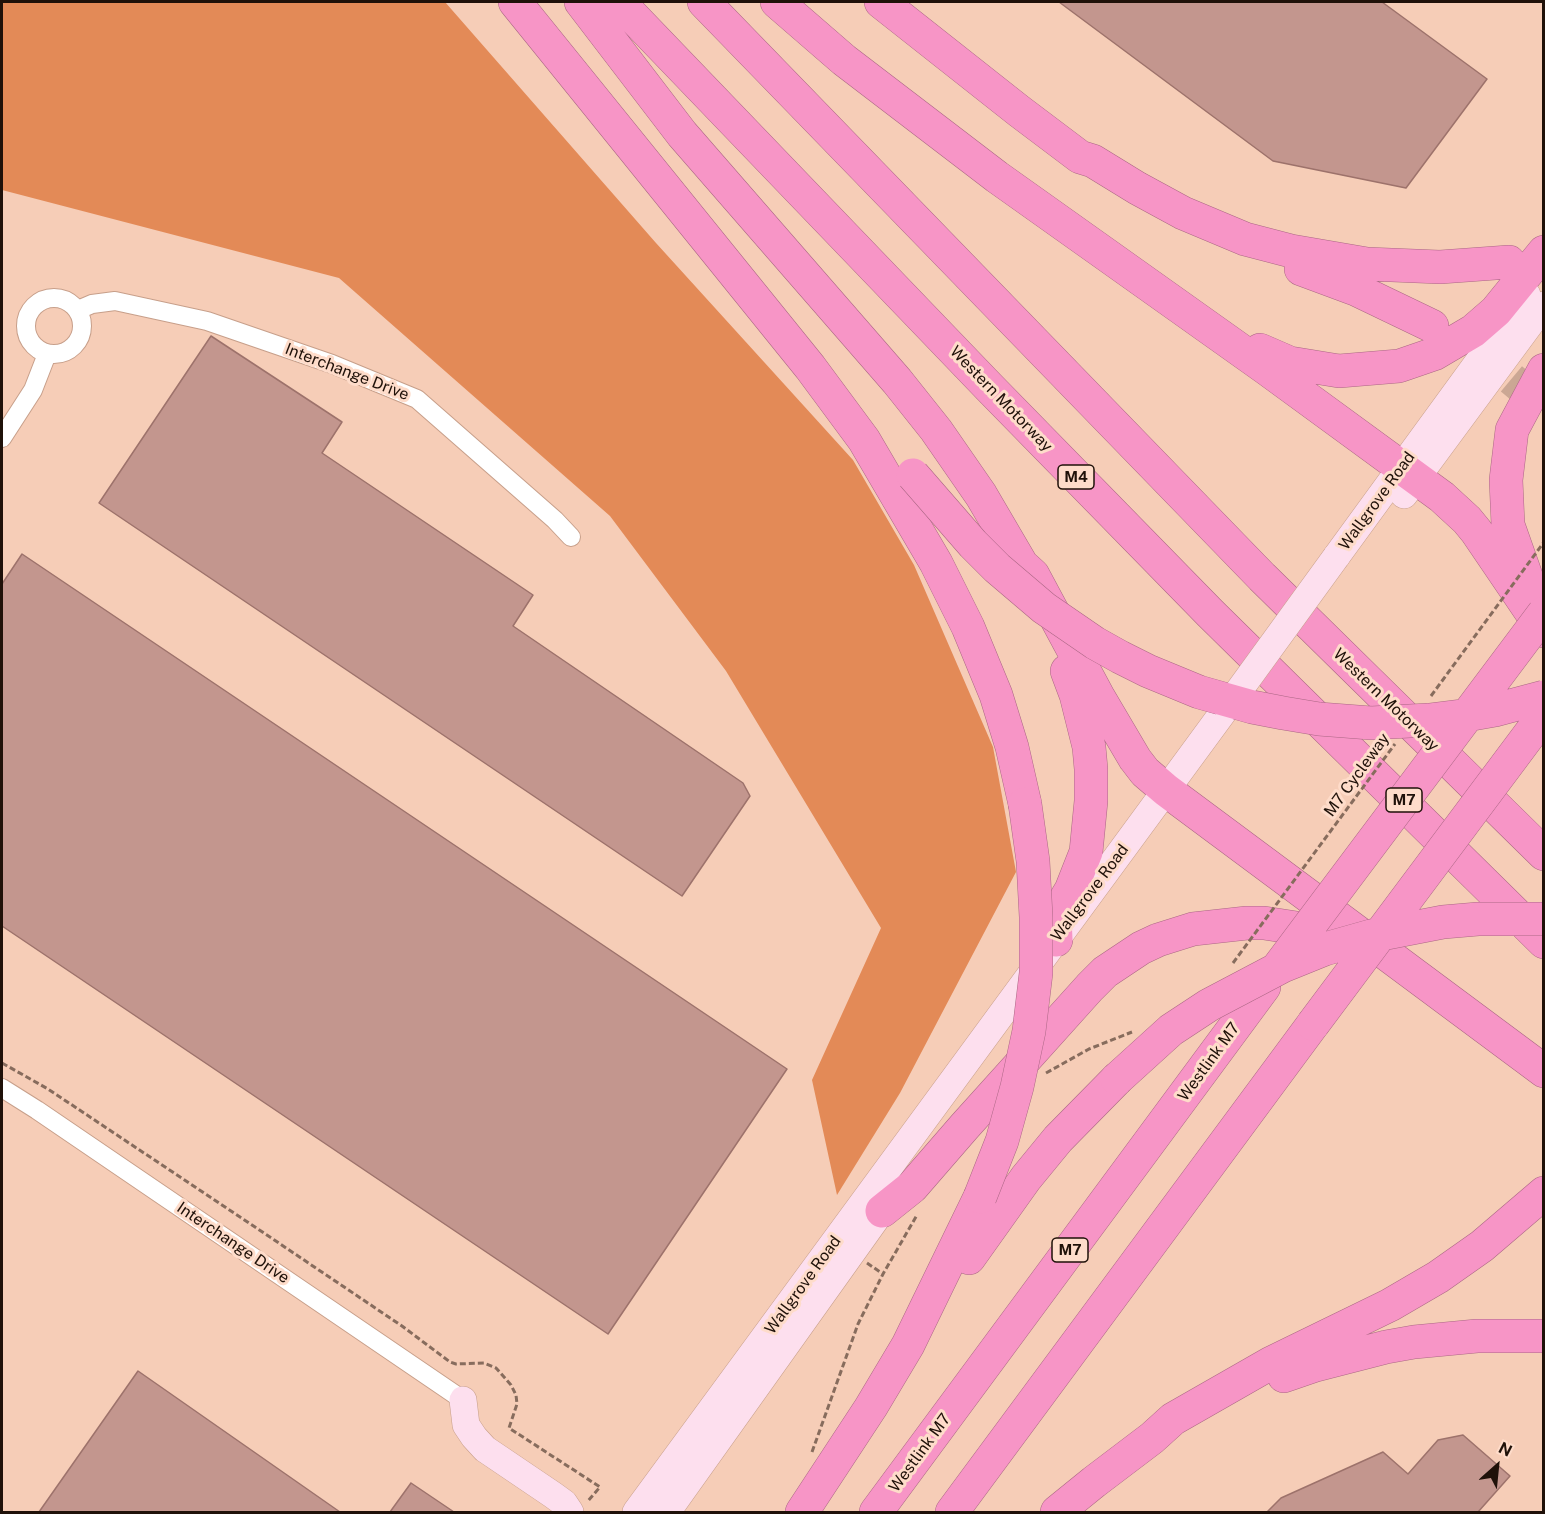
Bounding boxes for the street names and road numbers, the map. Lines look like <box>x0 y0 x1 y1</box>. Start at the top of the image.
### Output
street label: Interchange Drive <box>282 339 412 405</box>
street label: Western Motorway <box>946 342 1056 456</box>
street label: Wallgrove Road <box>1335 448 1419 554</box>
road number: M4 <box>1058 465 1094 489</box>
street label: Western Motorway <box>1329 645 1443 755</box>
street label: M7 Cycleway <box>1320 730 1394 820</box>
road number: M7 <box>1386 788 1422 812</box>
street label: Wallgrove Road <box>1047 841 1133 945</box>
street label: Westlink M7 <box>1174 1019 1244 1105</box>
street label: Interchange Drive <box>173 1198 293 1288</box>
street label: Wallgrove Road <box>761 1232 845 1338</box>
road number: M7 <box>1052 1238 1088 1262</box>
street label: Westlink M7 <box>885 1410 955 1496</box>

